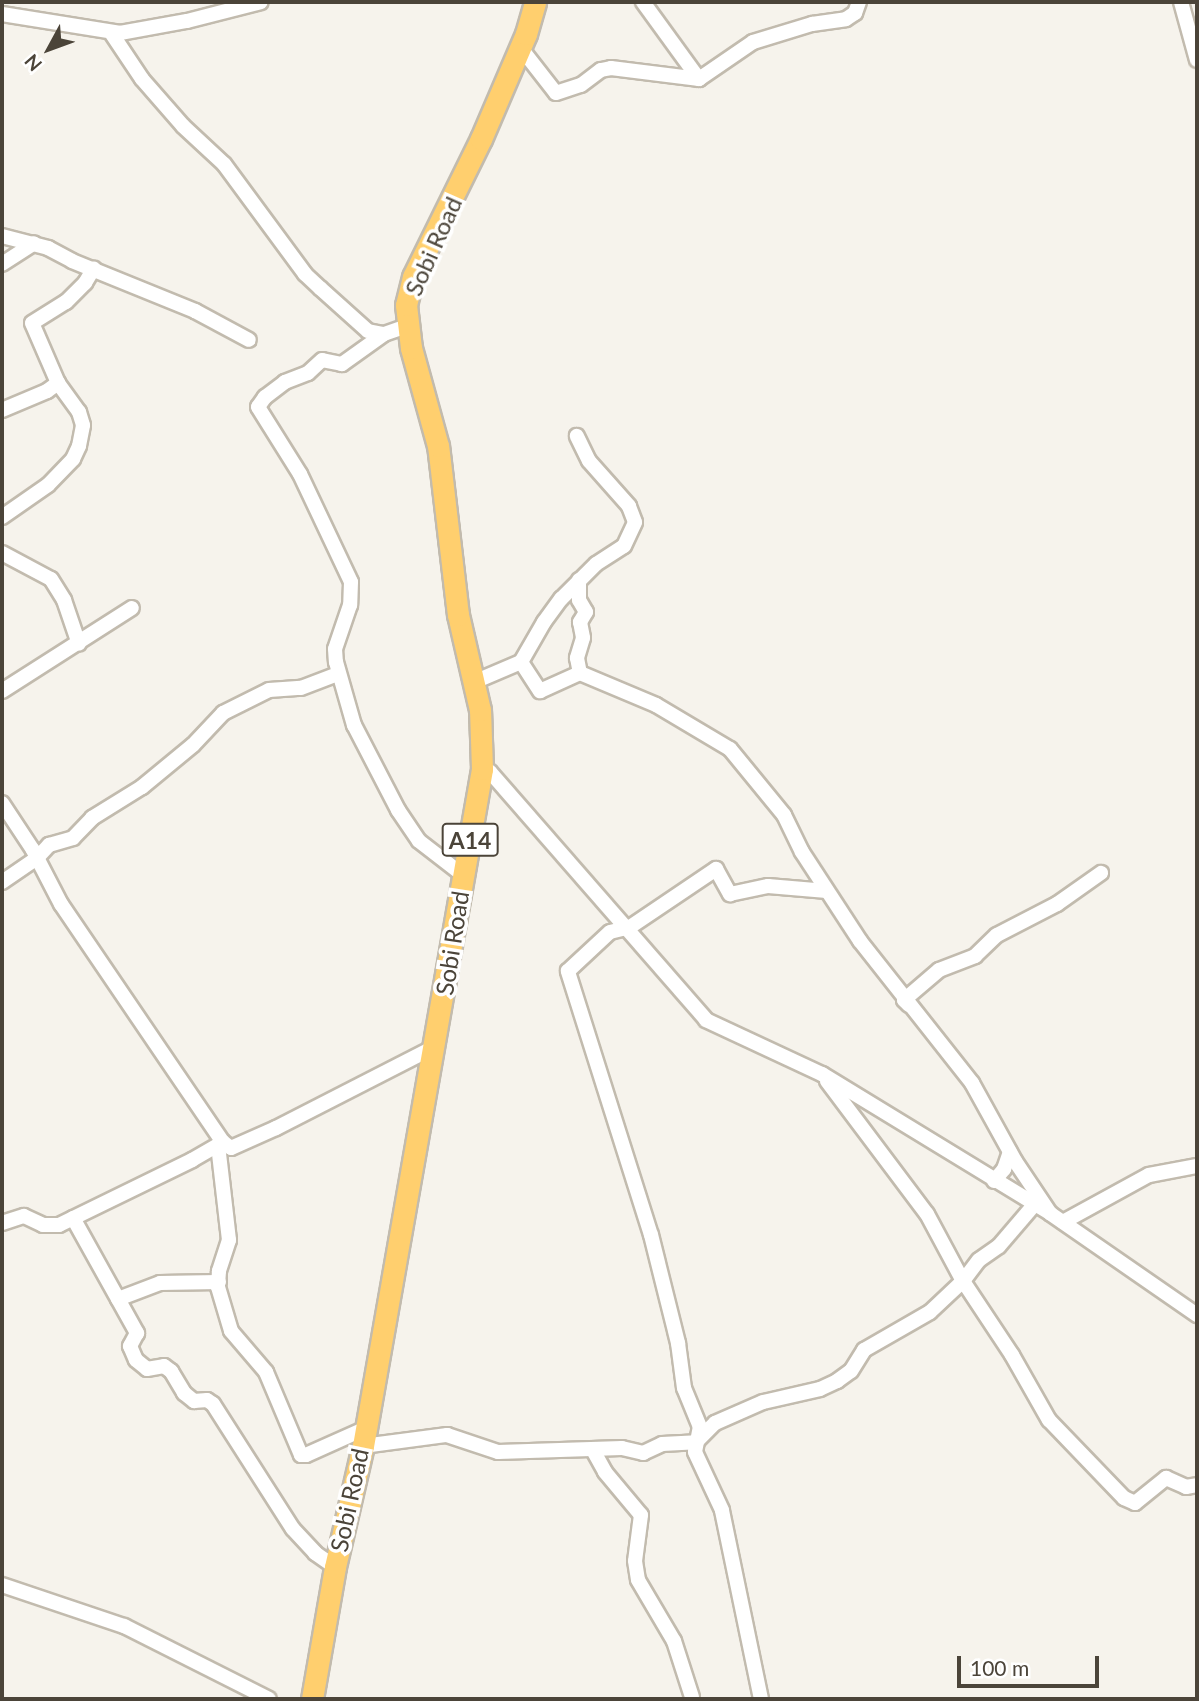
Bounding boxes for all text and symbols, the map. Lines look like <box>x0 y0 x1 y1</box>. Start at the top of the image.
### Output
north arrow <box>14 14 84 84</box>
text: N <box>19 50 46 76</box>
street label: Sobi Road <box>398 192 468 300</box>
road number: A14 <box>440 820 500 860</box>
street label: Sobi Road <box>430 889 474 997</box>
street label: Sobi Road <box>324 1446 374 1554</box>
scale bar <box>961 1642 1103 1686</box>
text: 100 m <box>970 1655 1029 1680</box>

